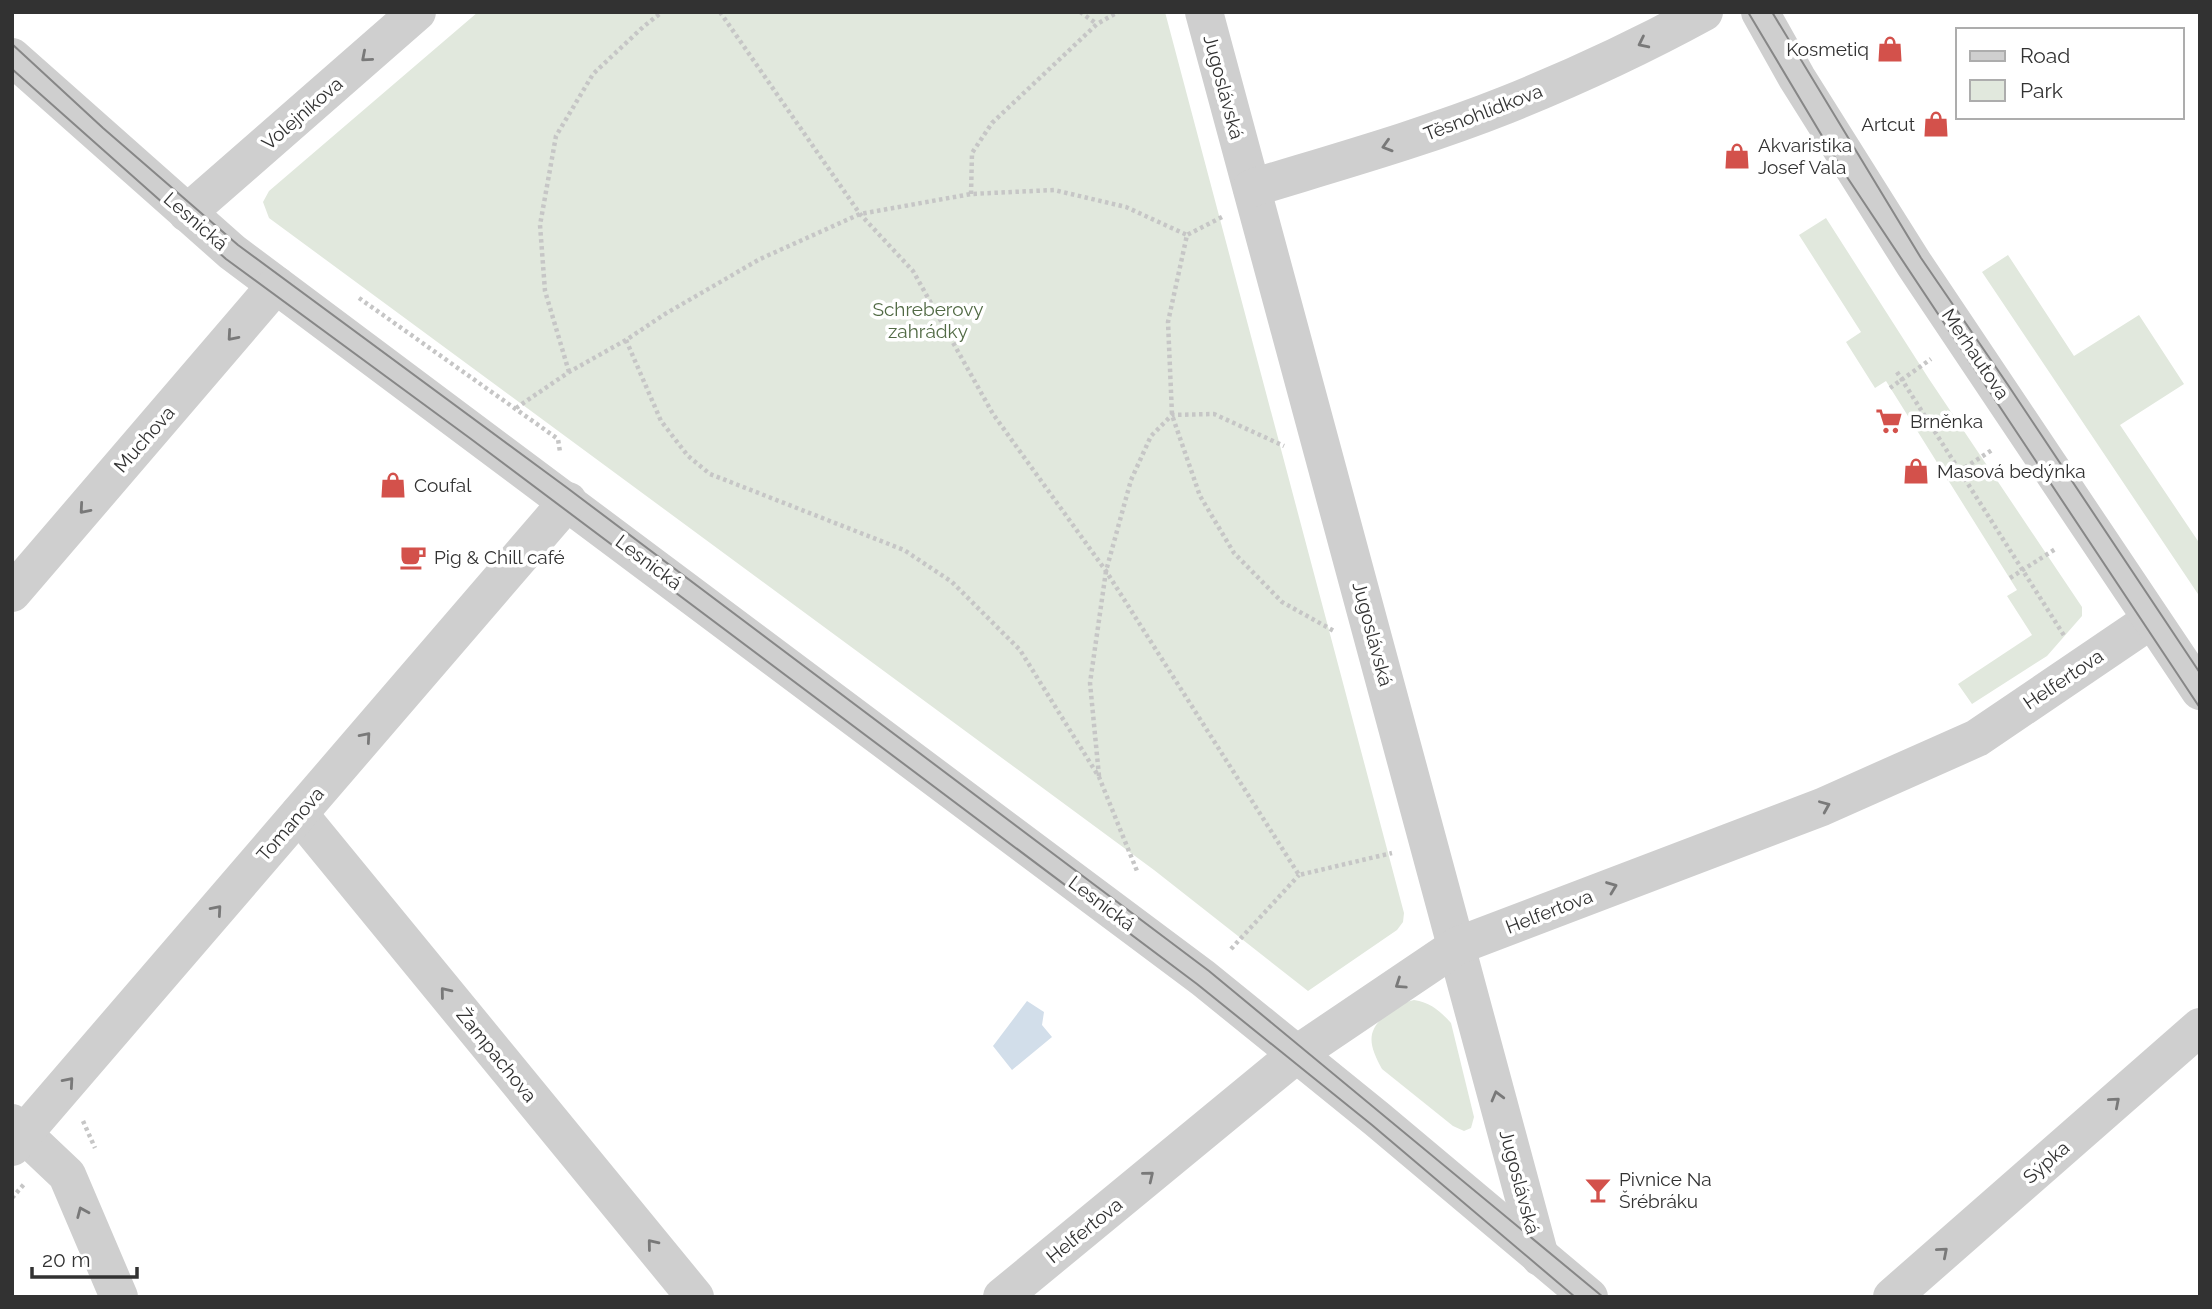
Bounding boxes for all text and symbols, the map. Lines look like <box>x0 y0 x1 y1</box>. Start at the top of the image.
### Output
legend <box>1956 28 2184 119</box>
street label: Jugoslávská <box>1199 32 1249 142</box>
one-way arrow <box>1638 34 1650 48</box>
shop icon: Kosmetiq <box>1875 34 1905 64</box>
place label: Kosmetiq <box>1786 38 1869 60</box>
text: Road <box>2020 43 2070 68</box>
one-way arrow <box>361 49 374 61</box>
street label: Volejníkova <box>257 72 347 154</box>
text: Park <box>2020 78 2063 103</box>
street label: Těsnohlídkova <box>1421 79 1545 145</box>
shop icon: Artcut <box>1921 109 1951 139</box>
place label: Artcut <box>1861 113 1916 135</box>
place label: Akvaristika Josef Vala <box>1758 134 1852 178</box>
one-way arrow <box>1381 138 1393 153</box>
shop icon: Akvaristika Josef Vala <box>1722 141 1752 171</box>
street label: Lesnická <box>160 187 232 255</box>
park label: Schreberovy zahrádky <box>872 298 984 342</box>
street label: Merhautova <box>1938 305 2014 403</box>
one-way arrow <box>228 328 240 341</box>
street label: Muchova <box>109 401 179 477</box>
supermarket icon: Brněnka <box>1874 406 1904 436</box>
place label: Brněnka <box>1910 410 1983 432</box>
shop icon: Masová bedýnka <box>1901 456 1931 486</box>
place label: Masová bedýnka <box>1937 460 2086 482</box>
shop icon: Coufal <box>378 470 408 500</box>
place label: Coufal <box>414 474 472 496</box>
one-way arrow <box>80 501 92 514</box>
street label: Lesnická <box>612 530 686 594</box>
cafe icon: Pig & Chill café <box>398 542 428 572</box>
place label: Pig & Chill café <box>434 546 565 568</box>
street label: Jugoslávská <box>1348 579 1398 689</box>
street label: Helfertova <box>2019 644 2107 714</box>
one-way arrow <box>358 732 370 745</box>
street label: Tomanova <box>252 782 328 866</box>
one-way arrow <box>1817 800 1830 814</box>
street label: Lesnická <box>1065 871 1139 935</box>
one-way arrow <box>1606 882 1618 896</box>
street label: Helfertova <box>1502 884 1596 938</box>
one-way arrow <box>209 905 221 918</box>
one-way arrow <box>1395 976 1408 989</box>
one-way arrow <box>441 988 454 1000</box>
street label: Žampachova <box>452 1004 542 1106</box>
one-way arrow <box>61 1077 73 1090</box>
one-way arrow <box>1491 1090 1505 1102</box>
one-way arrow <box>2106 1098 2119 1110</box>
street label: Jugoslávská <box>1495 1127 1545 1237</box>
street label: Sýpka <box>2019 1136 2073 1188</box>
place label: Pivnice Na Šrébráku <box>1619 1168 1712 1212</box>
one-way arrow <box>1142 1171 1154 1184</box>
bar icon: Pivnice Na Šrébráku <box>1583 1175 1613 1205</box>
street label: Helfertova <box>1042 1193 1126 1267</box>
one-way arrow <box>76 1206 90 1219</box>
scale bar <box>32 1236 136 1280</box>
one-way arrow <box>647 1239 660 1251</box>
text: 20 m <box>42 1247 90 1272</box>
one-way arrow <box>1935 1248 1948 1260</box>

